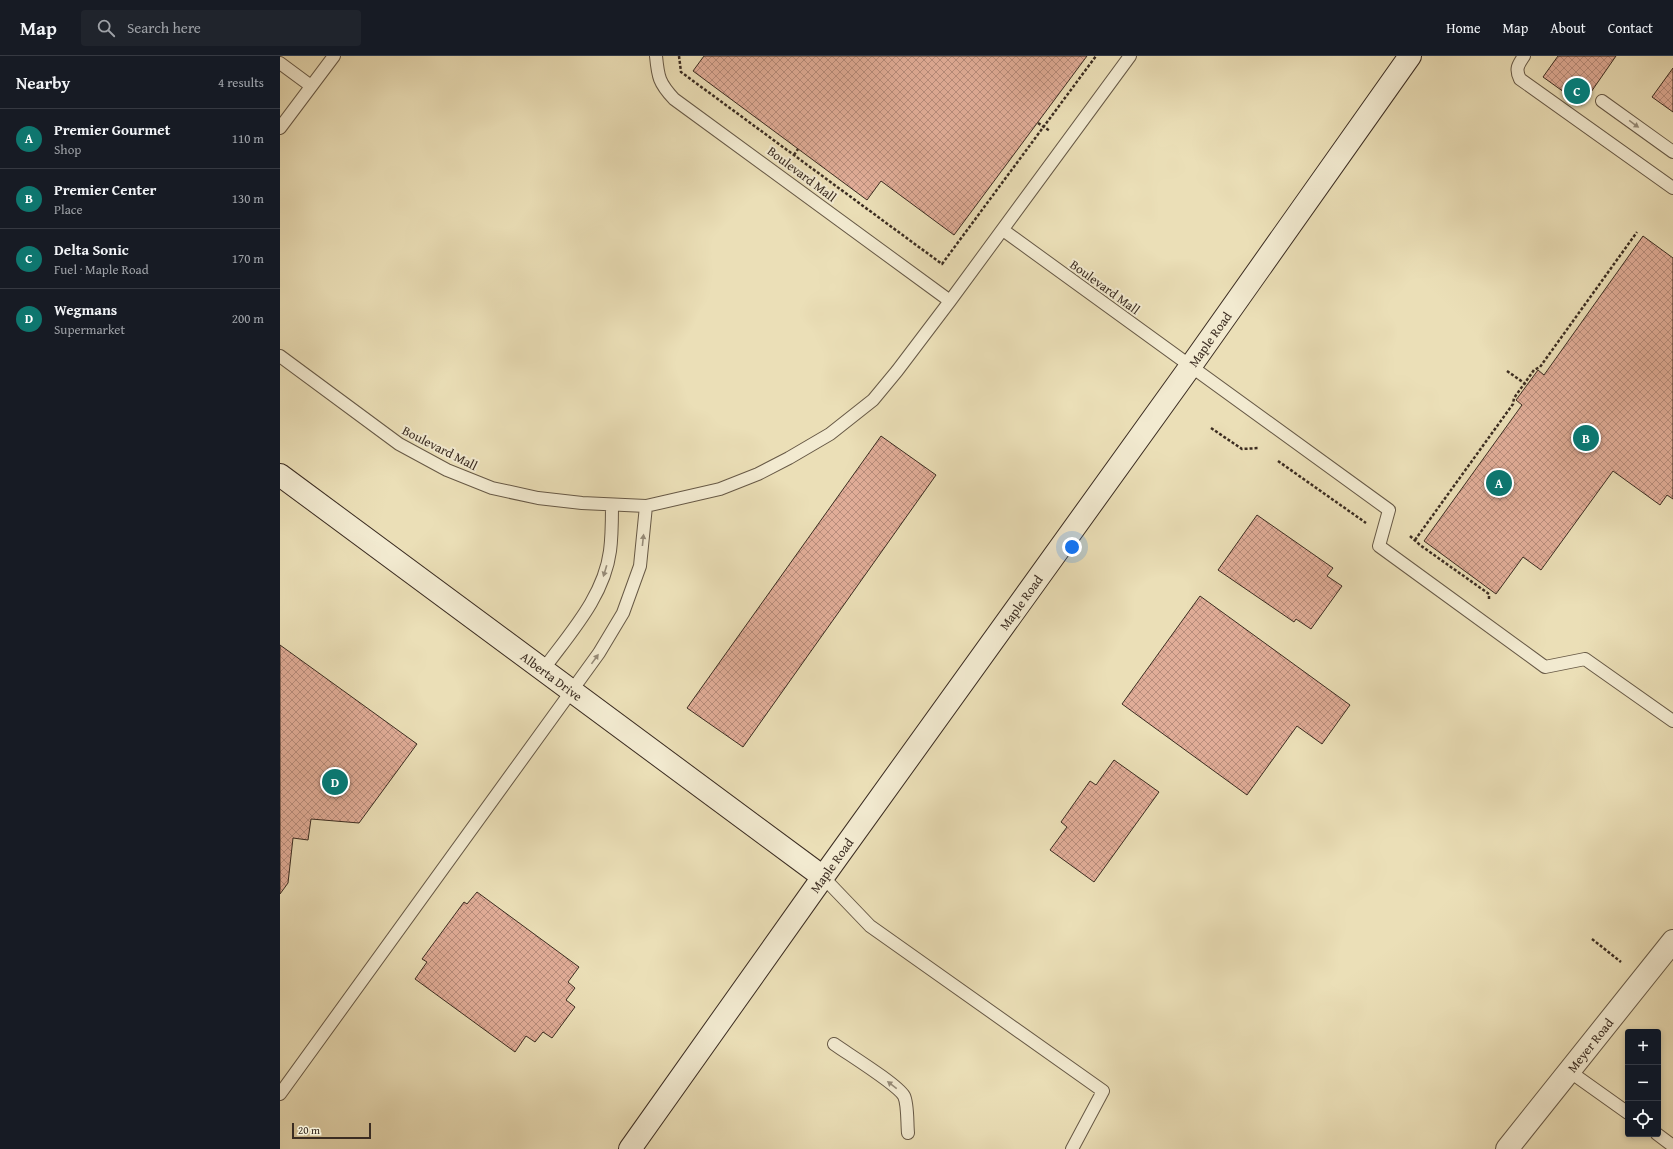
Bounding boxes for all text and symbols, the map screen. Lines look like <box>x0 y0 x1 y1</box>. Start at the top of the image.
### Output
search box <box>81 10 361 46</box>
text: Map <box>20 14 57 42</box>
icon: search <box>95 17 117 39</box>
text: Search here <box>127 17 201 38</box>
text: Home <box>1446 18 1481 38</box>
text: Map <box>1503 18 1528 38</box>
text: About <box>1550 18 1586 38</box>
text: Contact <box>1608 18 1653 38</box>
text: Nearby <box>16 70 70 95</box>
text: 4 results <box>218 73 264 92</box>
pin: C <box>1564 76 1590 106</box>
text: Premier Gourmet <box>54 119 170 140</box>
one-way arrow <box>1628 120 1639 128</box>
text: A <box>25 129 33 148</box>
text: 110 m <box>232 129 264 148</box>
text: Shop <box>54 140 81 159</box>
street label: Boulevard Mall <box>763 142 841 207</box>
text: Premier Center <box>54 179 156 200</box>
text: B <box>25 189 33 208</box>
text: 130 m <box>232 189 264 208</box>
text: Place <box>54 200 83 219</box>
text: Delta Sonic <box>54 239 129 260</box>
text: C <box>25 249 33 268</box>
text: 170 m <box>232 249 264 268</box>
street label: Boulevard Mall <box>1066 255 1144 319</box>
text: Fuel · Maple Road <box>54 260 149 279</box>
text: Wegmans <box>54 299 117 320</box>
street label: Maple Road <box>1184 308 1236 371</box>
text: D <box>25 309 33 328</box>
text: 200 m <box>232 309 264 328</box>
text: Supermarket <box>54 320 125 339</box>
street label: Boulevard Mall <box>399 421 481 475</box>
pin: B <box>1573 423 1599 453</box>
pin: A <box>1486 468 1512 498</box>
one-way arrow <box>640 534 646 546</box>
your location <box>1062 537 1082 557</box>
one-way arrow <box>602 566 608 578</box>
street label: Maple Road <box>994 571 1047 634</box>
street label: Alberta Drive <box>517 647 586 705</box>
one-way arrow <box>590 653 599 664</box>
pin: D <box>322 767 348 797</box>
street label: Maple Road <box>805 834 858 897</box>
street label: Meyer Road <box>1562 1014 1618 1076</box>
map controls <box>1625 1029 1661 1137</box>
button: + <box>1625 1029 1661 1065</box>
button: − <box>1625 1065 1661 1101</box>
one-way arrow <box>887 1081 898 1090</box>
button: locate <box>1625 1101 1661 1137</box>
scale bar <box>292 1121 371 1140</box>
text: 20 m <box>298 1122 320 1138</box>

